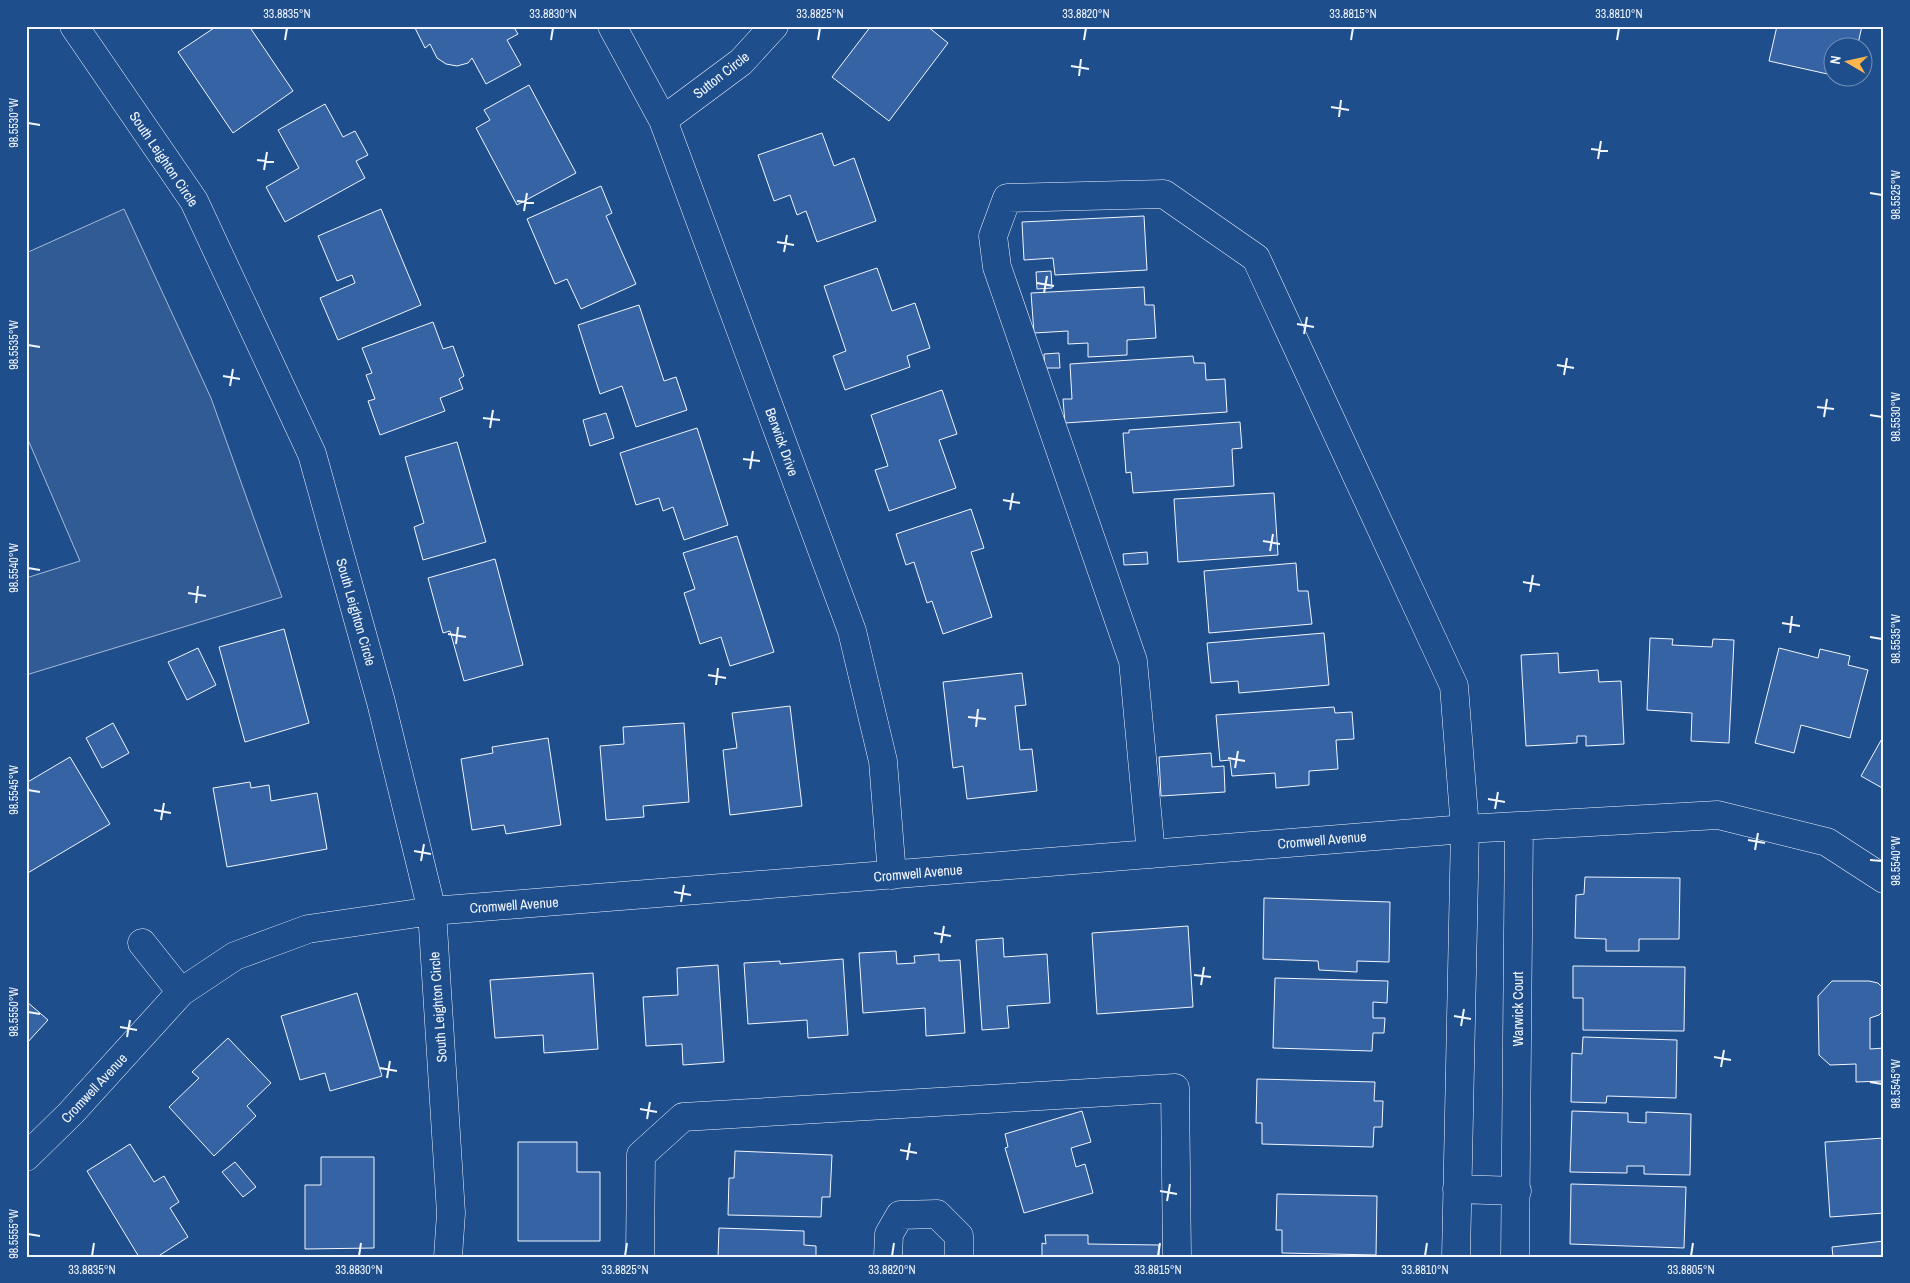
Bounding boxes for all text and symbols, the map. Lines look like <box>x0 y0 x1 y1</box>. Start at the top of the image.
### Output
text: 33.8835°N <box>263 6 311 22</box>
text: 33.8830°N <box>529 6 577 22</box>
text: 33.8825°N <box>796 6 844 22</box>
text: 33.8820°N <box>1062 6 1110 22</box>
text: 33.8815°N <box>1329 6 1377 22</box>
text: 33.8810°N <box>1595 6 1643 22</box>
north arrow <box>1822 38 1872 88</box>
street label: Sutton Circle <box>689 47 753 103</box>
text: N <box>1826 54 1845 65</box>
text: 98.5530°W <box>6 97 22 148</box>
street label: South Leighton Circle <box>125 108 203 210</box>
text: 98.5525°W <box>1888 169 1904 220</box>
text: 98.5535°W <box>6 319 22 370</box>
text: 98.5530°W <box>1888 391 1904 442</box>
street label: Berwick Drive <box>761 405 803 479</box>
text: 98.5540°W <box>6 542 22 593</box>
street label: South Leighton Circle <box>332 556 380 668</box>
text: 98.5535°W <box>1888 613 1904 664</box>
text: 98.5545°W <box>6 764 22 815</box>
street label: Cromwell Avenue <box>1277 827 1367 853</box>
text: 98.5540°W <box>1888 835 1904 886</box>
street label: Cromwell Avenue <box>873 860 963 886</box>
street label: Cromwell Avenue <box>469 893 559 917</box>
street label: South Leighton Circle <box>425 951 451 1063</box>
street label: Warwick Court <box>1509 972 1527 1046</box>
text: 98.5550°W <box>6 986 22 1037</box>
street label: Cromwell Avenue <box>57 1049 131 1127</box>
text: 98.5545°W <box>1888 1058 1904 1109</box>
text: 98.5555°W <box>6 1208 22 1259</box>
text: 33.8835°N <box>68 1262 116 1278</box>
text: 33.8830°N <box>335 1262 383 1278</box>
text: 33.8825°N <box>601 1262 649 1278</box>
text: 33.8820°N <box>868 1262 916 1278</box>
text: 33.8815°N <box>1134 1262 1182 1278</box>
text: 33.8810°N <box>1401 1262 1449 1278</box>
text: 33.8805°N <box>1667 1262 1715 1278</box>

